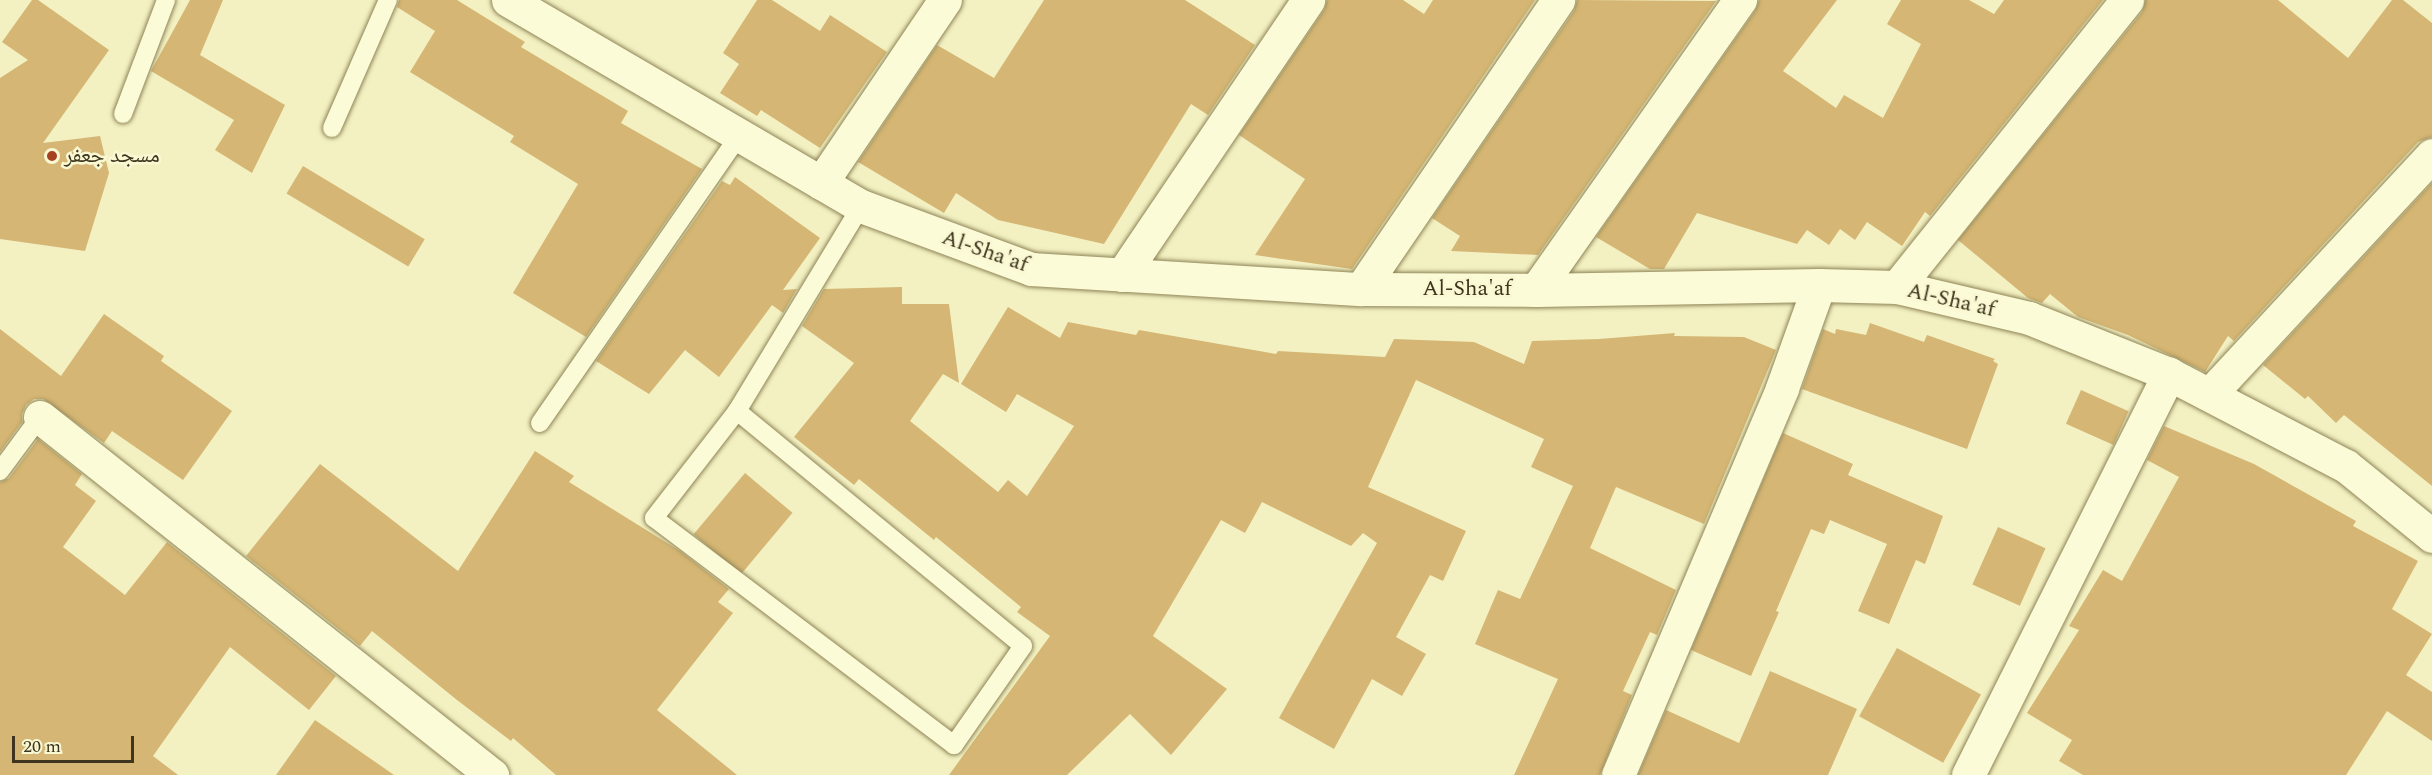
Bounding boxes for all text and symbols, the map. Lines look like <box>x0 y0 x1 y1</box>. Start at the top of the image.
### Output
place label: مسجد جعفر <box>64 143 160 169</box>
marker: مسجد جعفر <box>45 149 59 163</box>
street label: Al-Sha'af <box>938 224 1032 278</box>
street label: Al-Sha'af <box>1422 276 1512 302</box>
street label: Al-Sha'af <box>1904 277 1998 323</box>
scale bar <box>15 724 136 762</box>
text: 20 m <box>23 733 61 760</box>

